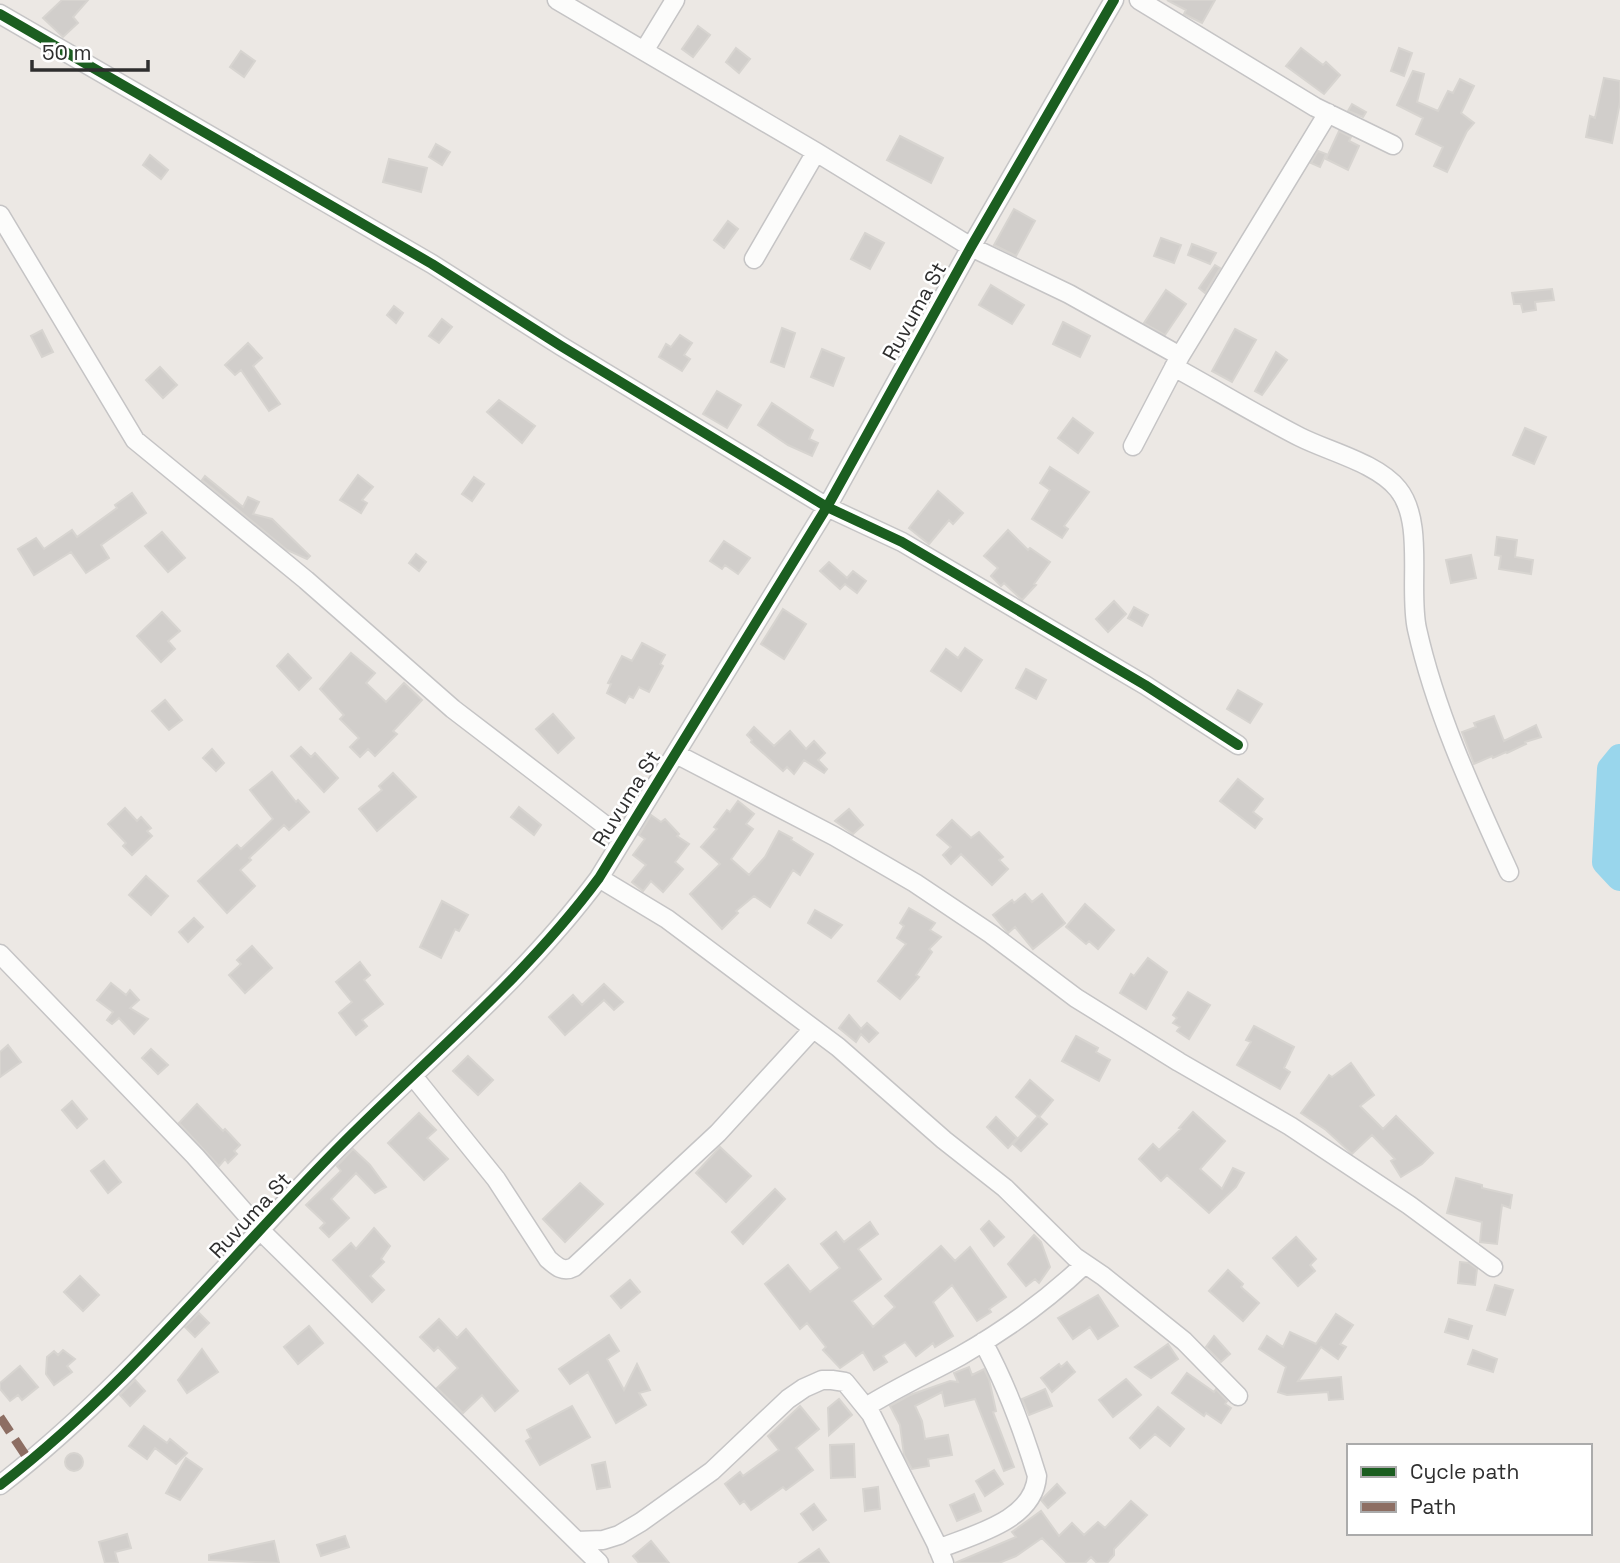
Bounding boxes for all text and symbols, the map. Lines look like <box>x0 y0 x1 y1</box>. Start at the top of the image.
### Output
scale bar <box>32 28 147 72</box>
text: 50 m <box>42 39 92 66</box>
street label: Ruvuma St <box>876 257 952 365</box>
street label: Ruvuma St <box>586 745 666 851</box>
street label: Ruvuma St <box>203 1166 297 1264</box>
legend <box>1347 1444 1592 1535</box>
text: Cycle path <box>1410 1458 1519 1485</box>
text: Path <box>1410 1493 1456 1520</box>

